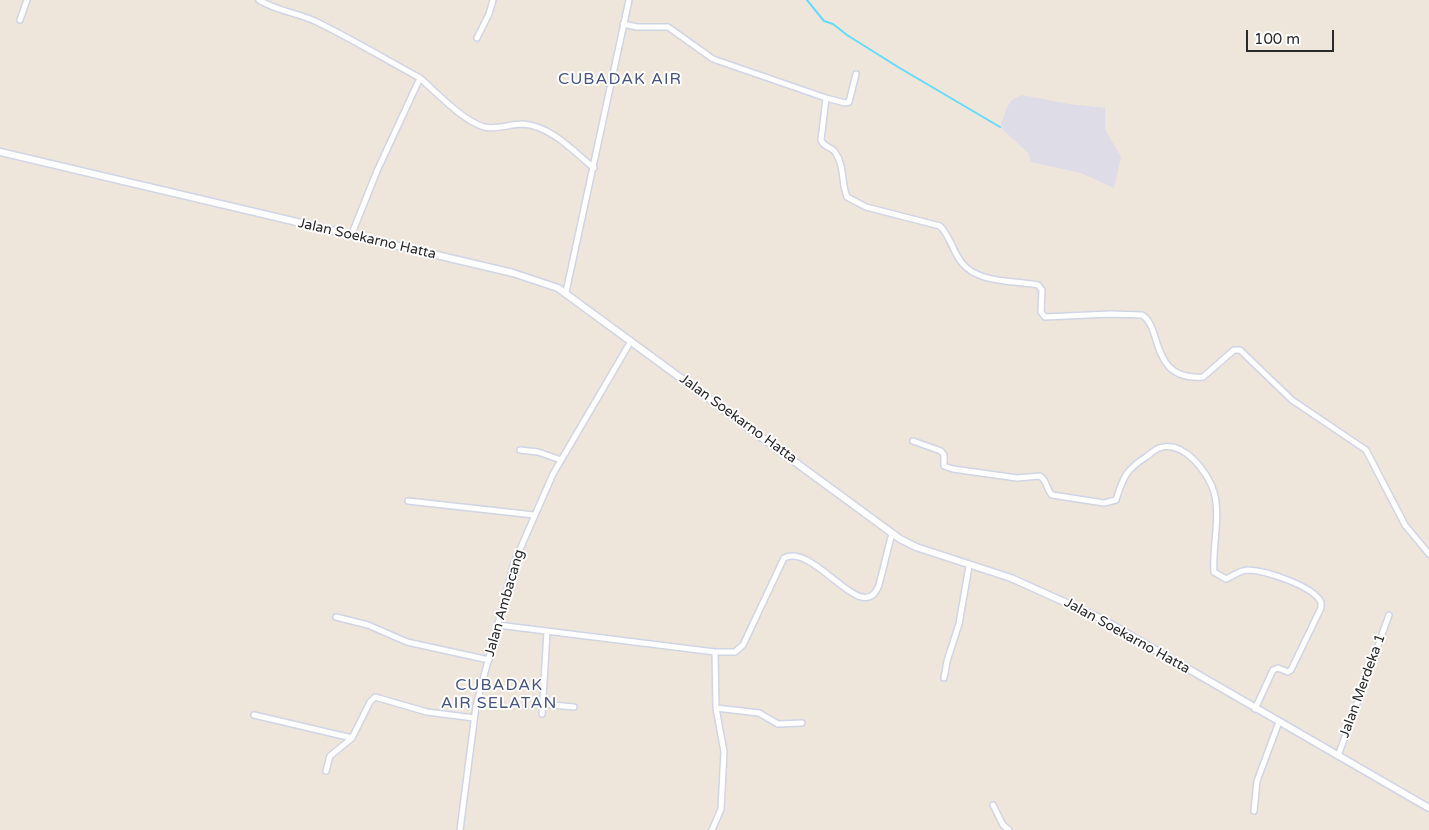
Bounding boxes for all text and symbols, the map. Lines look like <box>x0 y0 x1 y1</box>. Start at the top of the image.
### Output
scale bar <box>1249 20 1336 52</box>
text: 100 m <box>1254 30 1300 48</box>
district label: CUBADAK AIR <box>557 70 683 90</box>
street label: Jalan Soekarno Hatta <box>296 215 438 263</box>
street label: Jalan Soekarno Hatta <box>676 371 800 467</box>
street label: Jalan Ambacang <box>482 548 528 658</box>
street label: Jalan Soekarno Hatta <box>1061 594 1193 678</box>
street label: Jalan Merdeka 1 <box>1336 632 1390 740</box>
district label: CUBADAK AIR SELATAN <box>439 676 559 714</box>

